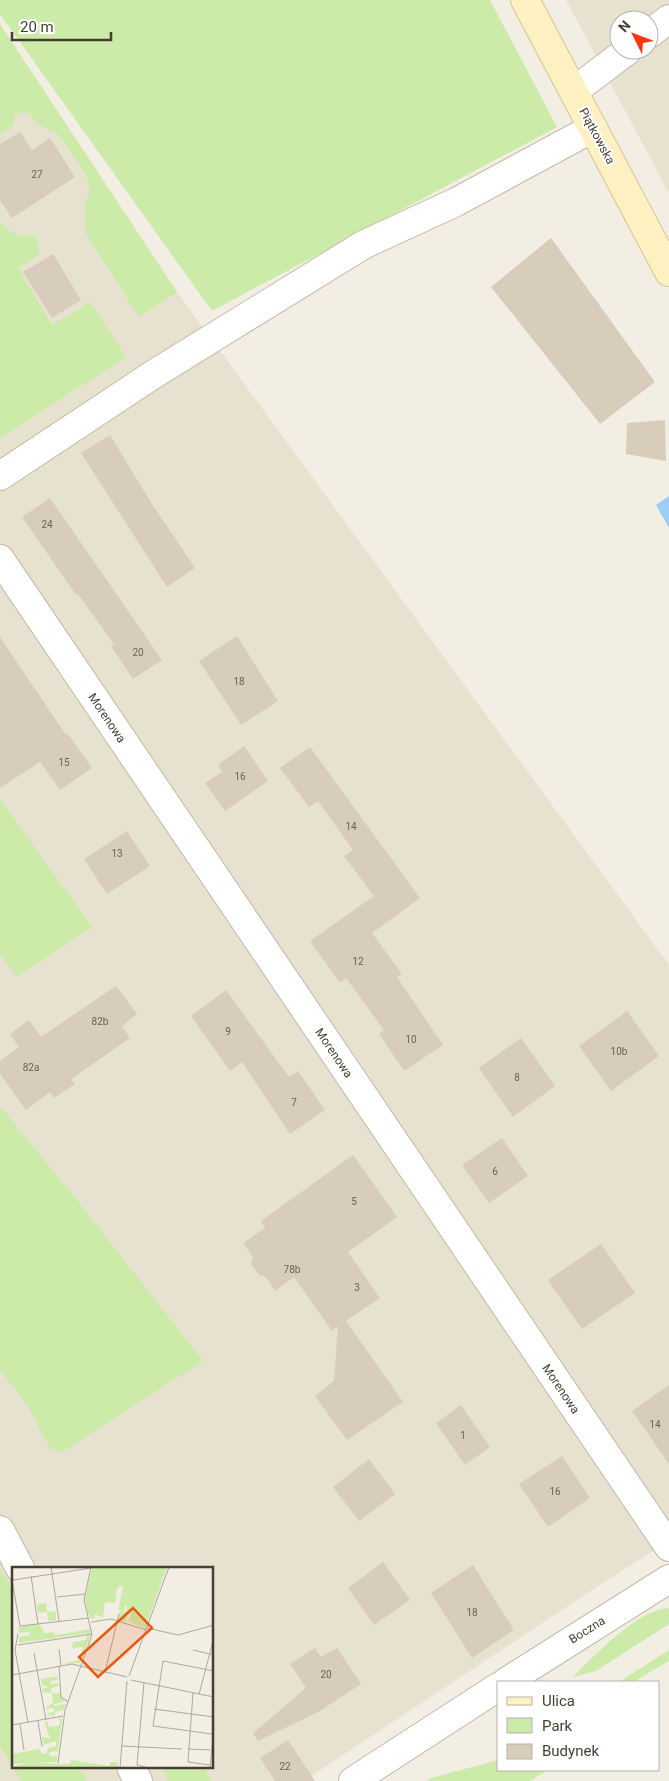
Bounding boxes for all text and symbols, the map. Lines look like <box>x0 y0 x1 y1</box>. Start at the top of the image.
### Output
scale bar <box>12 10 111 42</box>
north arrow <box>609 10 659 60</box>
text: N <box>615 17 634 35</box>
text: 20 m <box>20 18 54 36</box>
street label: Piątkowska <box>576 105 618 167</box>
house number: 27 <box>31 169 43 180</box>
house number: 24 <box>41 519 53 530</box>
house number: 20 <box>132 647 144 658</box>
house number: 18 <box>233 676 245 687</box>
street label: Morenowa <box>85 691 129 745</box>
house number: 15 <box>58 757 70 768</box>
house number: 16 <box>234 771 246 782</box>
house number: 14 <box>345 821 357 832</box>
house number: 13 <box>111 848 123 859</box>
house number: 12 <box>352 956 364 967</box>
house number: 82b <box>92 1016 109 1027</box>
house number: 9 <box>225 1026 231 1037</box>
street label: Morenowa <box>312 1026 356 1080</box>
house number: 10 <box>405 1034 417 1045</box>
house number: 10b <box>611 1046 628 1057</box>
house number: 82a <box>23 1062 39 1073</box>
house number: 8 <box>514 1072 520 1083</box>
house number: 7 <box>291 1097 297 1108</box>
house number: 6 <box>492 1166 498 1177</box>
house number: 5 <box>351 1196 357 1207</box>
house number: 78b <box>284 1264 301 1275</box>
house number: 3 <box>354 1282 360 1293</box>
street label: Morenowa <box>539 1362 583 1416</box>
house number: 14 <box>649 1419 661 1430</box>
house number: 1 <box>460 1430 466 1441</box>
house number: 16 <box>549 1486 561 1497</box>
inset map <box>12 1567 214 1768</box>
house number: 18 <box>466 1607 478 1618</box>
street label: Boczna <box>566 1614 608 1646</box>
house number: 20 <box>320 1669 332 1680</box>
legend <box>497 1681 659 1771</box>
text: Ulica <box>542 1692 575 1710</box>
text: Park <box>542 1717 573 1735</box>
text: Budynek <box>542 1742 599 1760</box>
house number: 22 <box>279 1761 291 1772</box>

